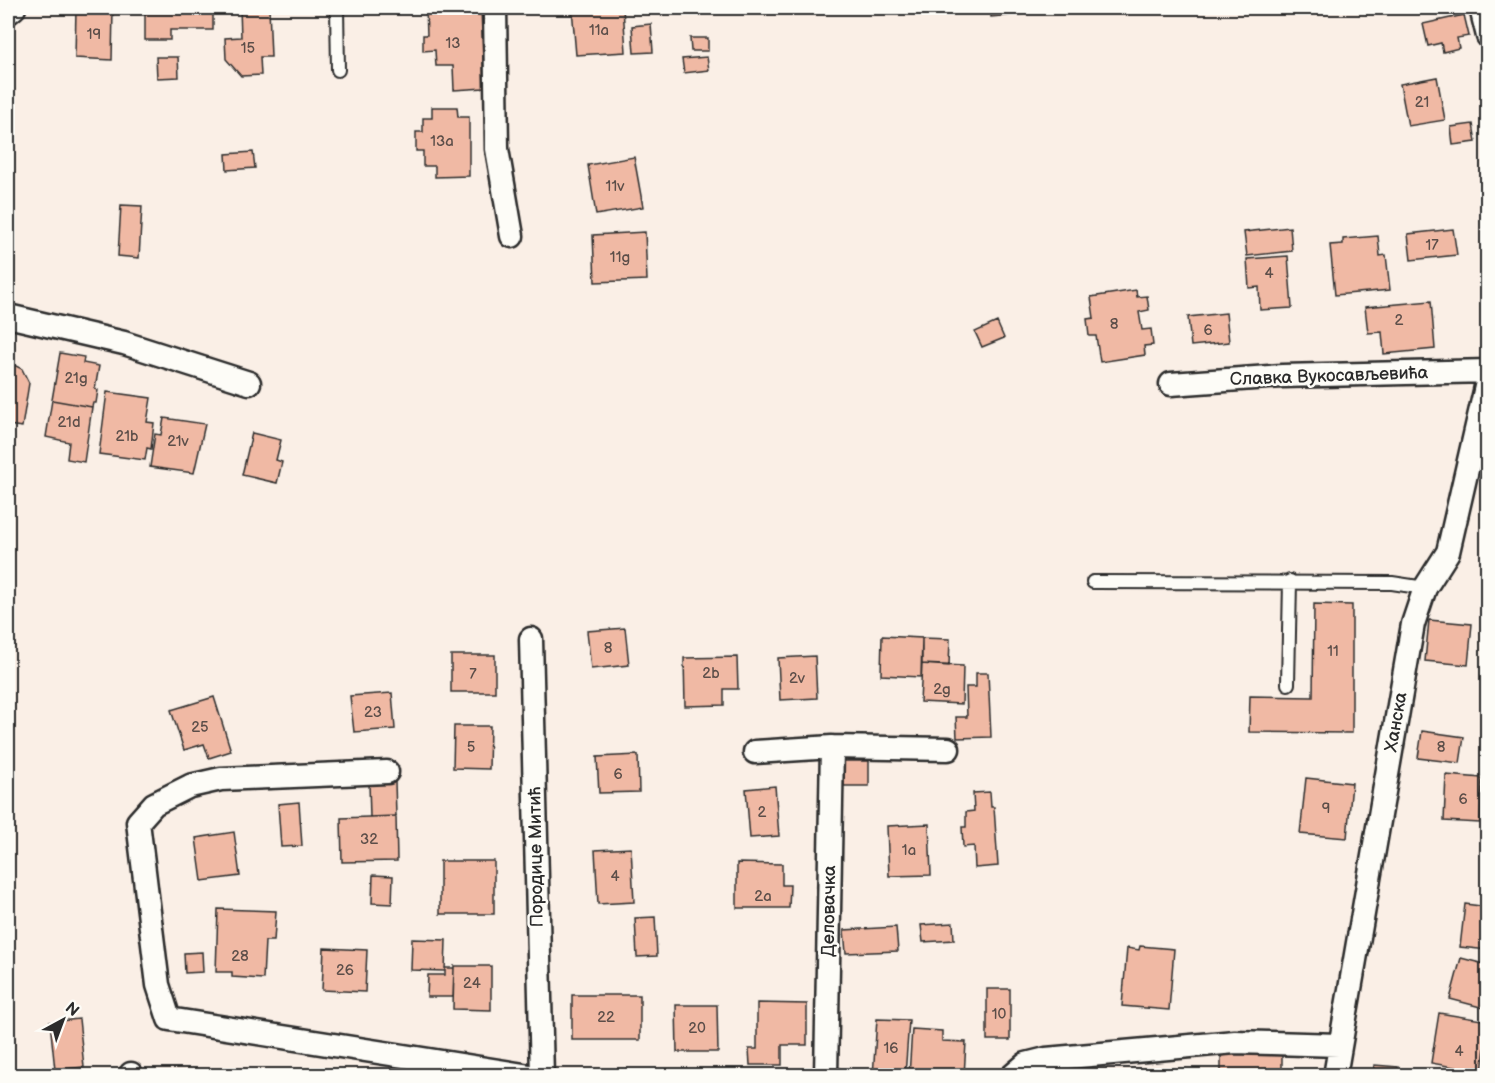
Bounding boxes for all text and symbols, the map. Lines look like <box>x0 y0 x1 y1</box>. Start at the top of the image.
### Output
house number: 11a <box>589 21 609 40</box>
house number: 19 <box>87 25 101 44</box>
house number: 13 <box>445 34 461 53</box>
house number: 15 <box>241 39 255 58</box>
house number: 21 <box>1415 93 1429 112</box>
house number: 13a <box>430 132 454 151</box>
house number: 11v <box>606 177 625 196</box>
house number: 17 <box>1425 236 1439 255</box>
house number: 11g <box>610 248 630 267</box>
house number: 4 <box>1264 264 1274 283</box>
house number: 2 <box>1395 311 1404 330</box>
house number: 8 <box>1110 315 1119 334</box>
house number: 6 <box>1203 321 1213 340</box>
street label: Славка Вукосављевића <box>1230 362 1429 390</box>
house number: 21g <box>64 369 88 388</box>
house number: 21d <box>57 413 81 432</box>
house number: 21b <box>116 427 139 446</box>
house number: 21v <box>167 432 190 451</box>
house number: 8 <box>604 639 613 658</box>
house number: 11 <box>1327 642 1339 661</box>
house number: 2b <box>702 664 720 683</box>
house number: 7 <box>469 665 477 684</box>
house number: 2v <box>789 669 806 688</box>
house number: 2g <box>933 680 951 699</box>
street label: Ханска <box>1380 690 1412 754</box>
house number: 23 <box>364 703 382 722</box>
house number: 25 <box>191 718 209 737</box>
house number: 5 <box>467 738 475 757</box>
house number: 8 <box>1437 738 1446 757</box>
house number: 6 <box>613 765 623 784</box>
street label: Породице Митић <box>524 786 548 928</box>
house number: 6 <box>1458 790 1468 809</box>
house number: 9 <box>1322 799 1330 818</box>
house number: 2 <box>758 803 767 822</box>
house number: 32 <box>360 830 378 849</box>
house number: 1a <box>902 841 916 860</box>
street label: Деловачка <box>818 865 840 957</box>
house number: 4 <box>610 867 620 886</box>
house number: 2a <box>754 887 772 906</box>
house number: 28 <box>231 947 249 966</box>
house number: 26 <box>336 961 354 980</box>
house number: 24 <box>463 974 481 993</box>
north arrow <box>33 990 93 1050</box>
text: N <box>61 999 83 1021</box>
house number: 10 <box>992 1005 1006 1024</box>
house number: 22 <box>597 1008 615 1027</box>
house number: 20 <box>688 1019 706 1038</box>
house number: 16 <box>884 1039 898 1058</box>
house number: 4 <box>1454 1042 1464 1061</box>

